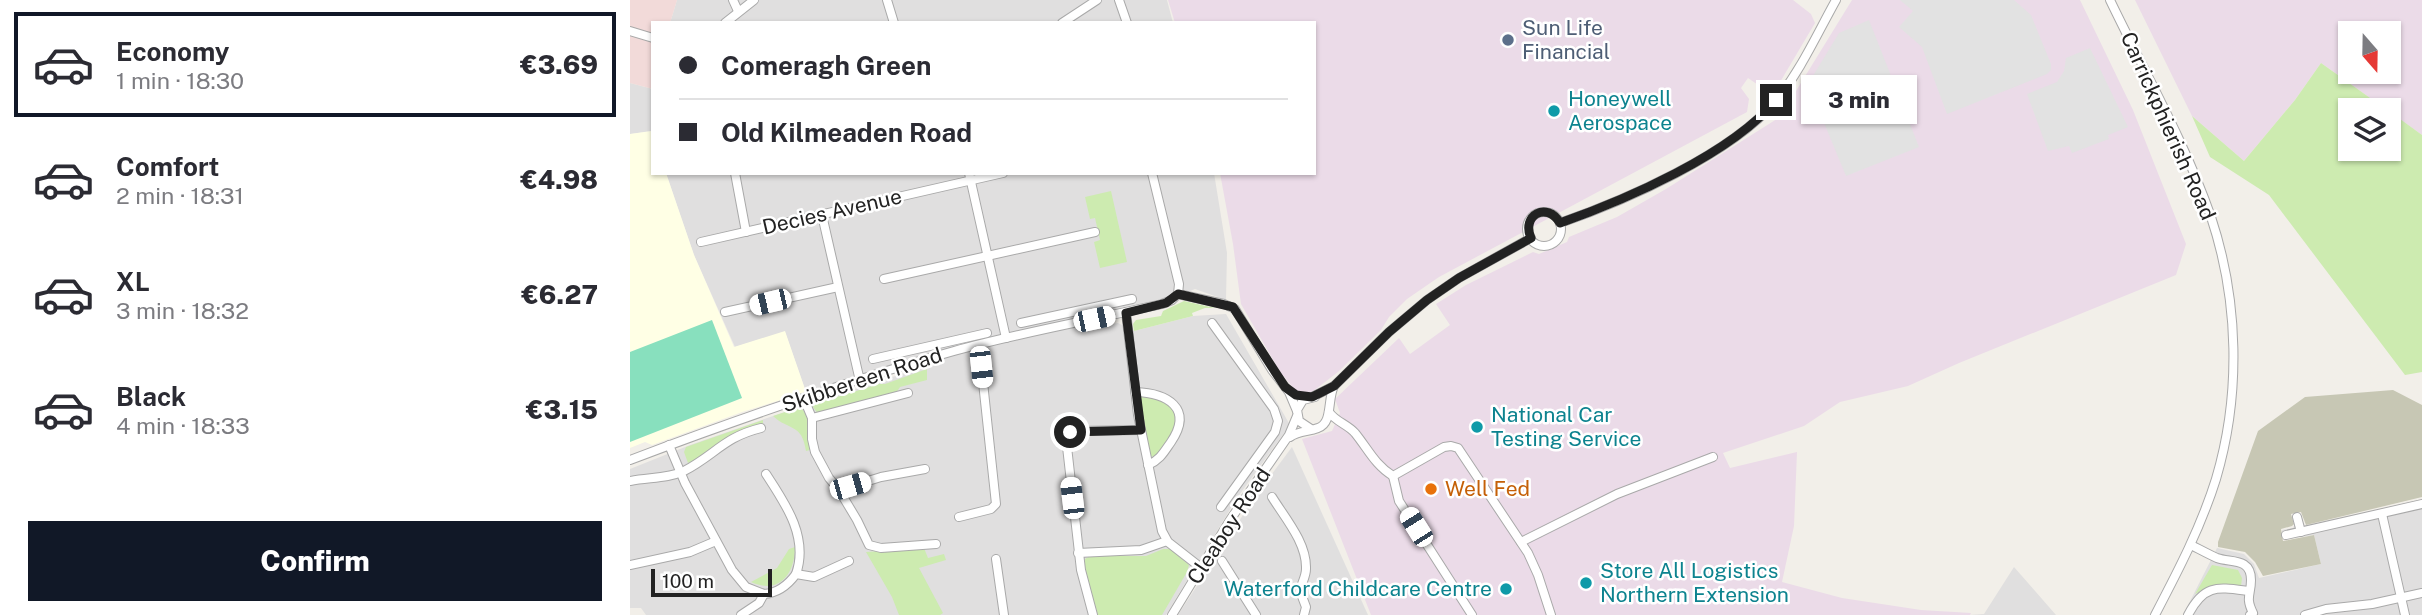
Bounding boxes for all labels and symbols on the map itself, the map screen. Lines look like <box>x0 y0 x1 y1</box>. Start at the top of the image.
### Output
place label: Sun Life Financial <box>1522 15 1610 64</box>
north arrow <box>2338 21 2401 84</box>
street label: Carrickphierish Road <box>2116 28 2221 224</box>
marker: Sun Life Financial <box>1500 32 1516 48</box>
callout: 3 min <box>1800 76 1916 124</box>
route end <box>1760 84 1792 116</box>
place label: Honeywell Aerospace <box>1568 86 1672 135</box>
marker: Honeywell Aerospace <box>1546 103 1562 119</box>
street label: Decies Avenue <box>760 183 904 240</box>
car <box>748 287 793 317</box>
car <box>1072 304 1117 334</box>
street label: Skibbereen Road <box>779 342 945 417</box>
car <box>969 345 994 389</box>
place label: National Car Testing Service <box>1491 402 1642 451</box>
route start <box>1054 416 1086 448</box>
marker: National Car Testing Service <box>1469 419 1485 435</box>
street label: Cleaboy Road <box>1182 463 1276 589</box>
car <box>827 470 874 502</box>
car <box>1060 476 1085 520</box>
place label: Well Fed <box>1445 476 1530 501</box>
marker: Well Fed <box>1423 481 1439 497</box>
car <box>1396 504 1437 550</box>
place label: Store All Logistics Northern Extension <box>1600 558 1789 607</box>
scale bar <box>651 566 772 598</box>
marker: Store All Logistics Northern Extension <box>1578 575 1594 591</box>
place label: Waterford Childcare Centre <box>1224 576 1492 601</box>
marker: Waterford Childcare Centre <box>1498 581 1514 597</box>

